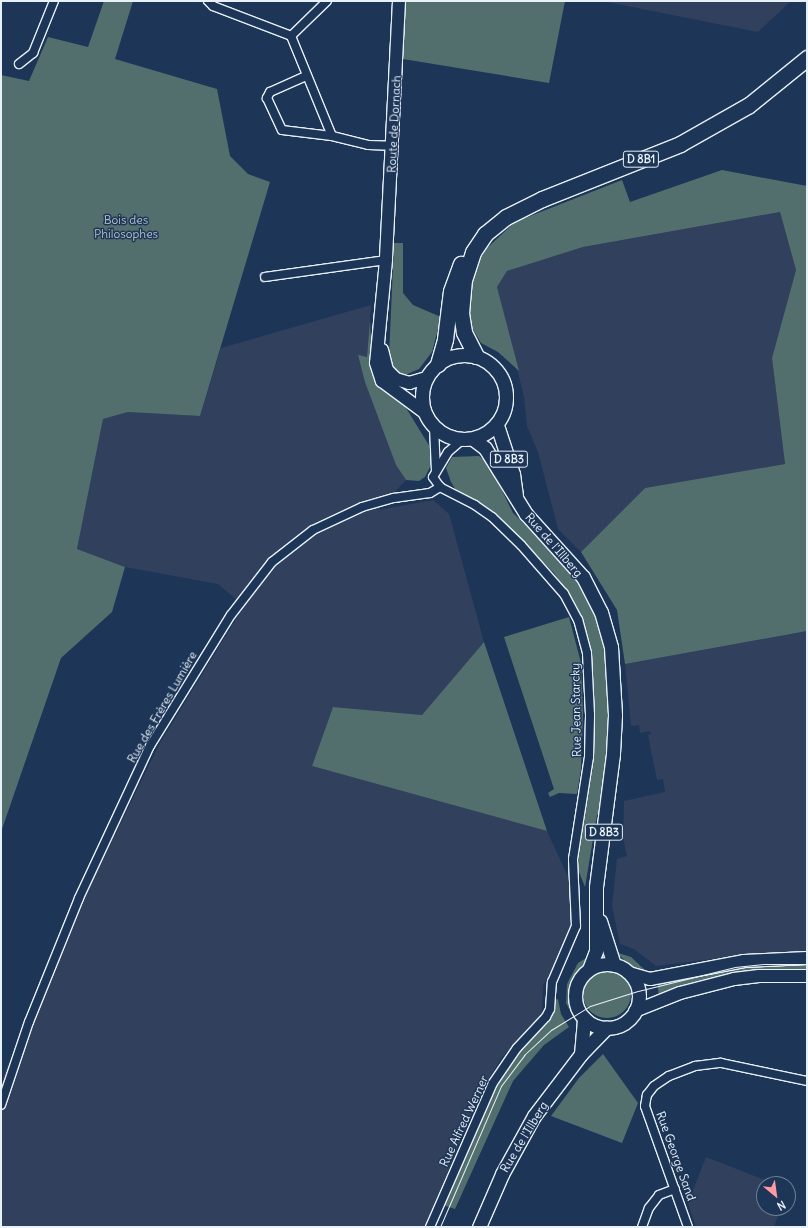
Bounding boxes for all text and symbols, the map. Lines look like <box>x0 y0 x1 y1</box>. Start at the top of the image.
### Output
street label: Route de Dornach <box>384 75 404 173</box>
road number: D 8B1 <box>622 150 660 168</box>
park label: Bois des Philosophes <box>94 213 158 241</box>
road number: D 8B3 <box>489 450 529 468</box>
street label: Rue de l'Illberg <box>522 510 586 580</box>
street label: Rue des Frères Lumière <box>124 649 200 765</box>
street label: Rue Jean Starcky <box>568 663 584 757</box>
road number: D 8B3 <box>584 823 624 841</box>
street label: Rue Alfred Werner <box>437 1073 491 1169</box>
street label: Rue de l'Illberg <box>497 1099 551 1175</box>
street label: Rue George Sand <box>653 1109 699 1203</box>
north arrow <box>756 1176 796 1216</box>
text: N <box>775 1198 788 1214</box>

